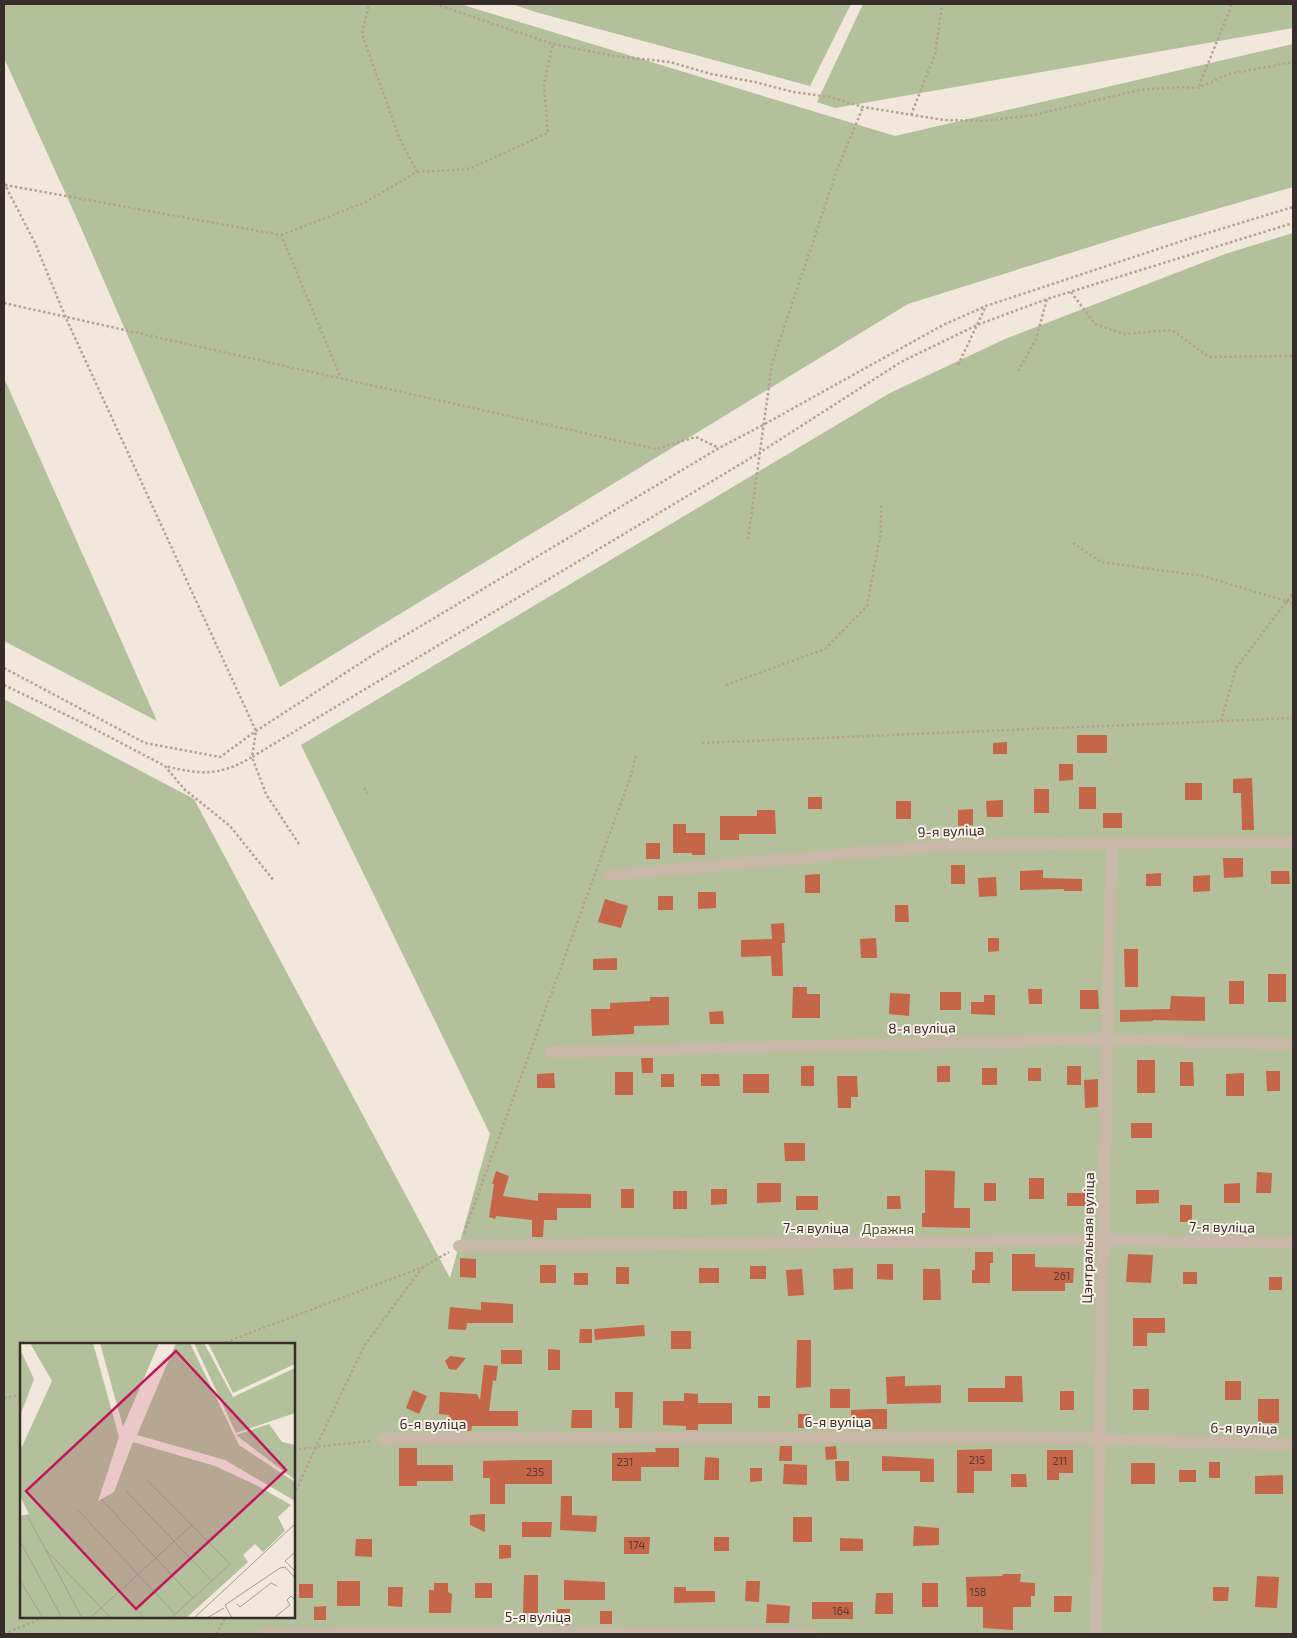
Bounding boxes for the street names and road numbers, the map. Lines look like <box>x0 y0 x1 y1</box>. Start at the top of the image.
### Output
street label: 9-я вуліца <box>917 821 985 840</box>
street label: 8-я вуліца <box>888 1018 956 1037</box>
street label: Цэнтральная вуліца <box>1078 1172 1097 1304</box>
street label: 7-я вуліца <box>1189 1217 1255 1236</box>
street label: 7-я вуліца <box>783 1219 849 1236</box>
street label: 6-я вуліца <box>804 1413 872 1430</box>
street label: 6-я вуліца <box>399 1415 467 1432</box>
street label: 6-я вуліца <box>1210 1418 1278 1437</box>
street label: 5-я вуліца <box>505 1608 571 1625</box>

